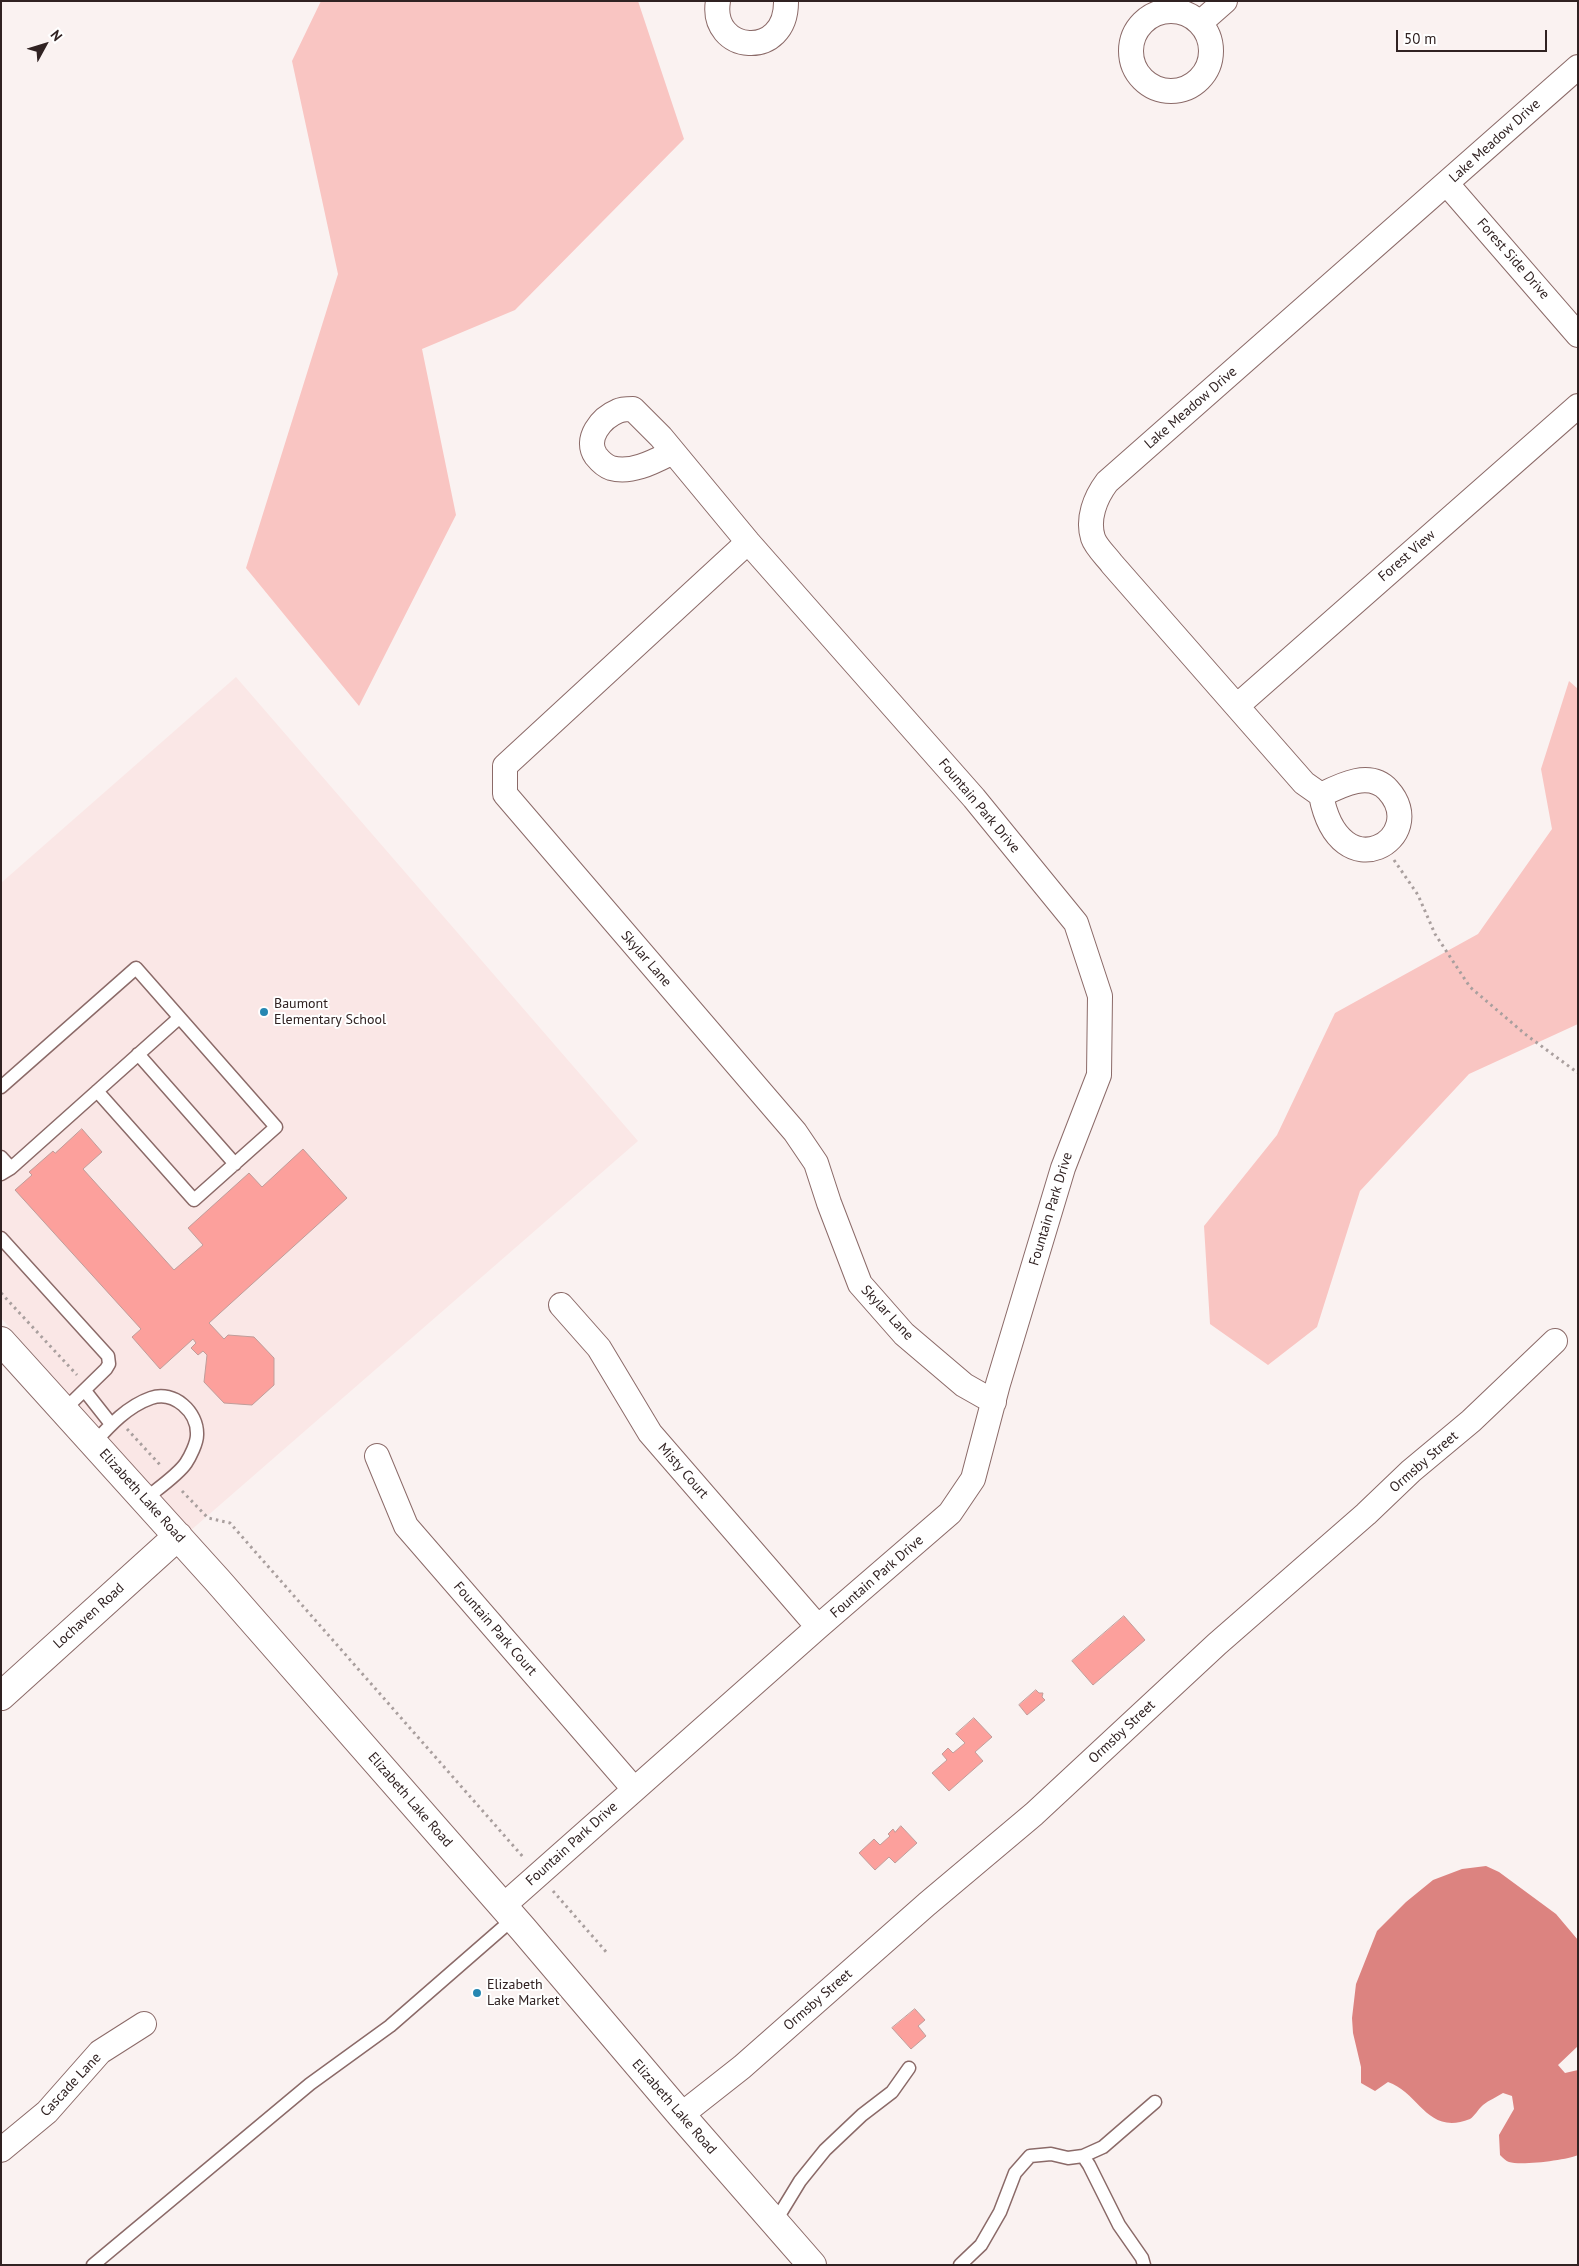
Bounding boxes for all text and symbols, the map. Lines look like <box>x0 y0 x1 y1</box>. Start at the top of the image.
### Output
north arrow <box>20 20 70 70</box>
scale bar <box>1399 20 1550 52</box>
text: N <box>47 26 67 45</box>
text: 50 m <box>1404 29 1437 48</box>
street label: Lake Meadow Drive <box>1446 96 1544 186</box>
street label: Forest Side Drive <box>1473 215 1553 303</box>
street label: Lake Meadow Drive <box>1141 363 1241 453</box>
street label: Forest View <box>1375 527 1439 585</box>
street label: Fountain Park Drive <box>935 756 1023 856</box>
street label: Skylar Lane <box>617 928 675 990</box>
place label: Baumont Elementary School <box>274 996 386 1028</box>
marker: Baumont Elementary School <box>258 1006 270 1018</box>
street label: Fountain Park Drive <box>1026 1150 1076 1268</box>
street label: Skylar Lane <box>857 1282 917 1344</box>
street label: Ormsby Street <box>1386 1428 1462 1496</box>
street label: Misty Court <box>654 1440 712 1502</box>
street label: Elizabeth Lake Road <box>96 1446 188 1546</box>
street label: Fountain Park Drive <box>827 1532 927 1622</box>
street label: Fountain Park Court <box>450 1579 540 1679</box>
street label: Lochaven Road <box>50 1580 128 1652</box>
street label: Ormsby Street <box>1085 1697 1159 1767</box>
street label: Elizabeth Lake Road <box>364 1749 456 1851</box>
street label: Fountain Park Drive <box>523 1798 621 1890</box>
street label: Ormsby Street <box>780 1966 856 2034</box>
place label: Elizabeth Lake Market <box>487 1977 559 2010</box>
marker: Elizabeth Lake Market <box>471 1987 483 1999</box>
street label: Cascade Lane <box>37 2050 105 2120</box>
street label: Elizabeth Lake Road <box>628 2056 720 2158</box>

